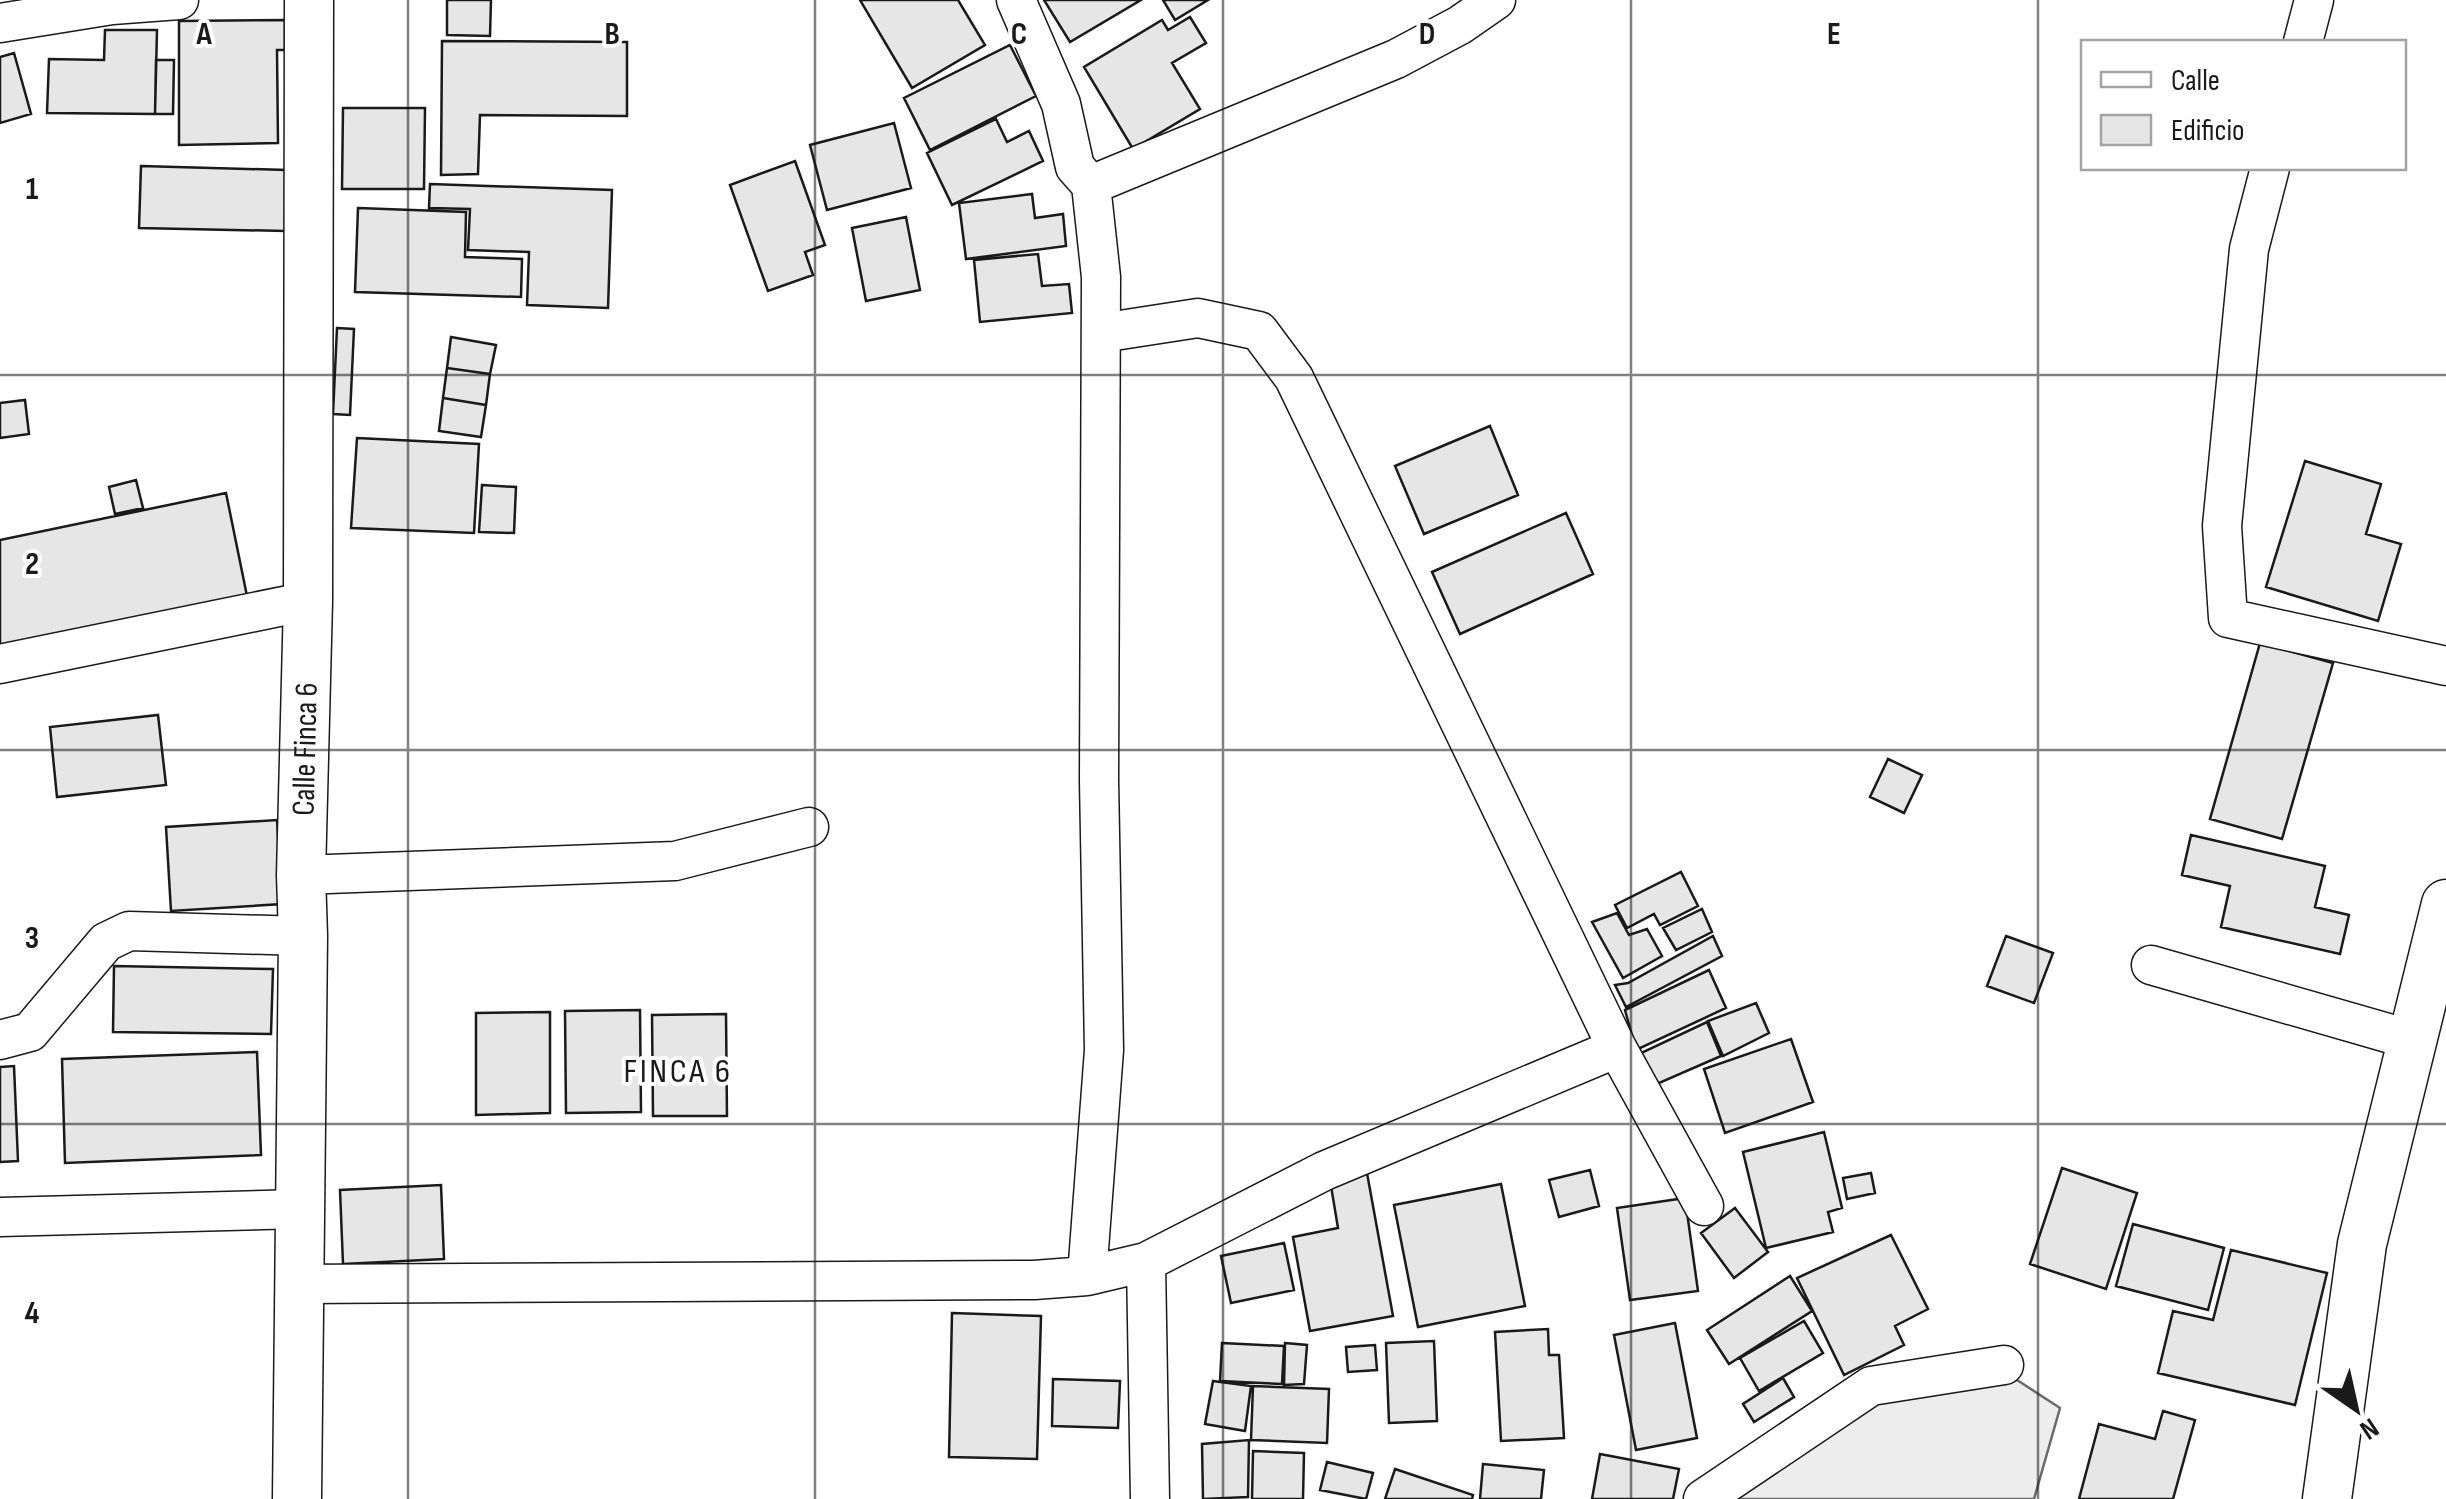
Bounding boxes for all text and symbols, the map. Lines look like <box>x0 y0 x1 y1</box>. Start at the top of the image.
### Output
text: A <box>195 15 212 54</box>
text: B <box>604 15 620 54</box>
text: C <box>1011 15 1027 54</box>
text: D <box>1419 15 1435 54</box>
text: E <box>1827 15 1841 54</box>
legend <box>2081 40 2406 170</box>
text: Calle <box>2171 63 2220 99</box>
text: Edificio <box>2171 113 2244 149</box>
text: 1 <box>26 170 39 209</box>
text: 2 <box>25 545 39 584</box>
street label: Calle Finca 6 <box>285 682 327 816</box>
text: 3 <box>25 919 39 958</box>
district label: FINCA 6 <box>623 1050 733 1093</box>
text: 4 <box>25 1294 40 1333</box>
north arrow <box>2306 1359 2406 1459</box>
text: N <box>2354 1411 2385 1446</box>

